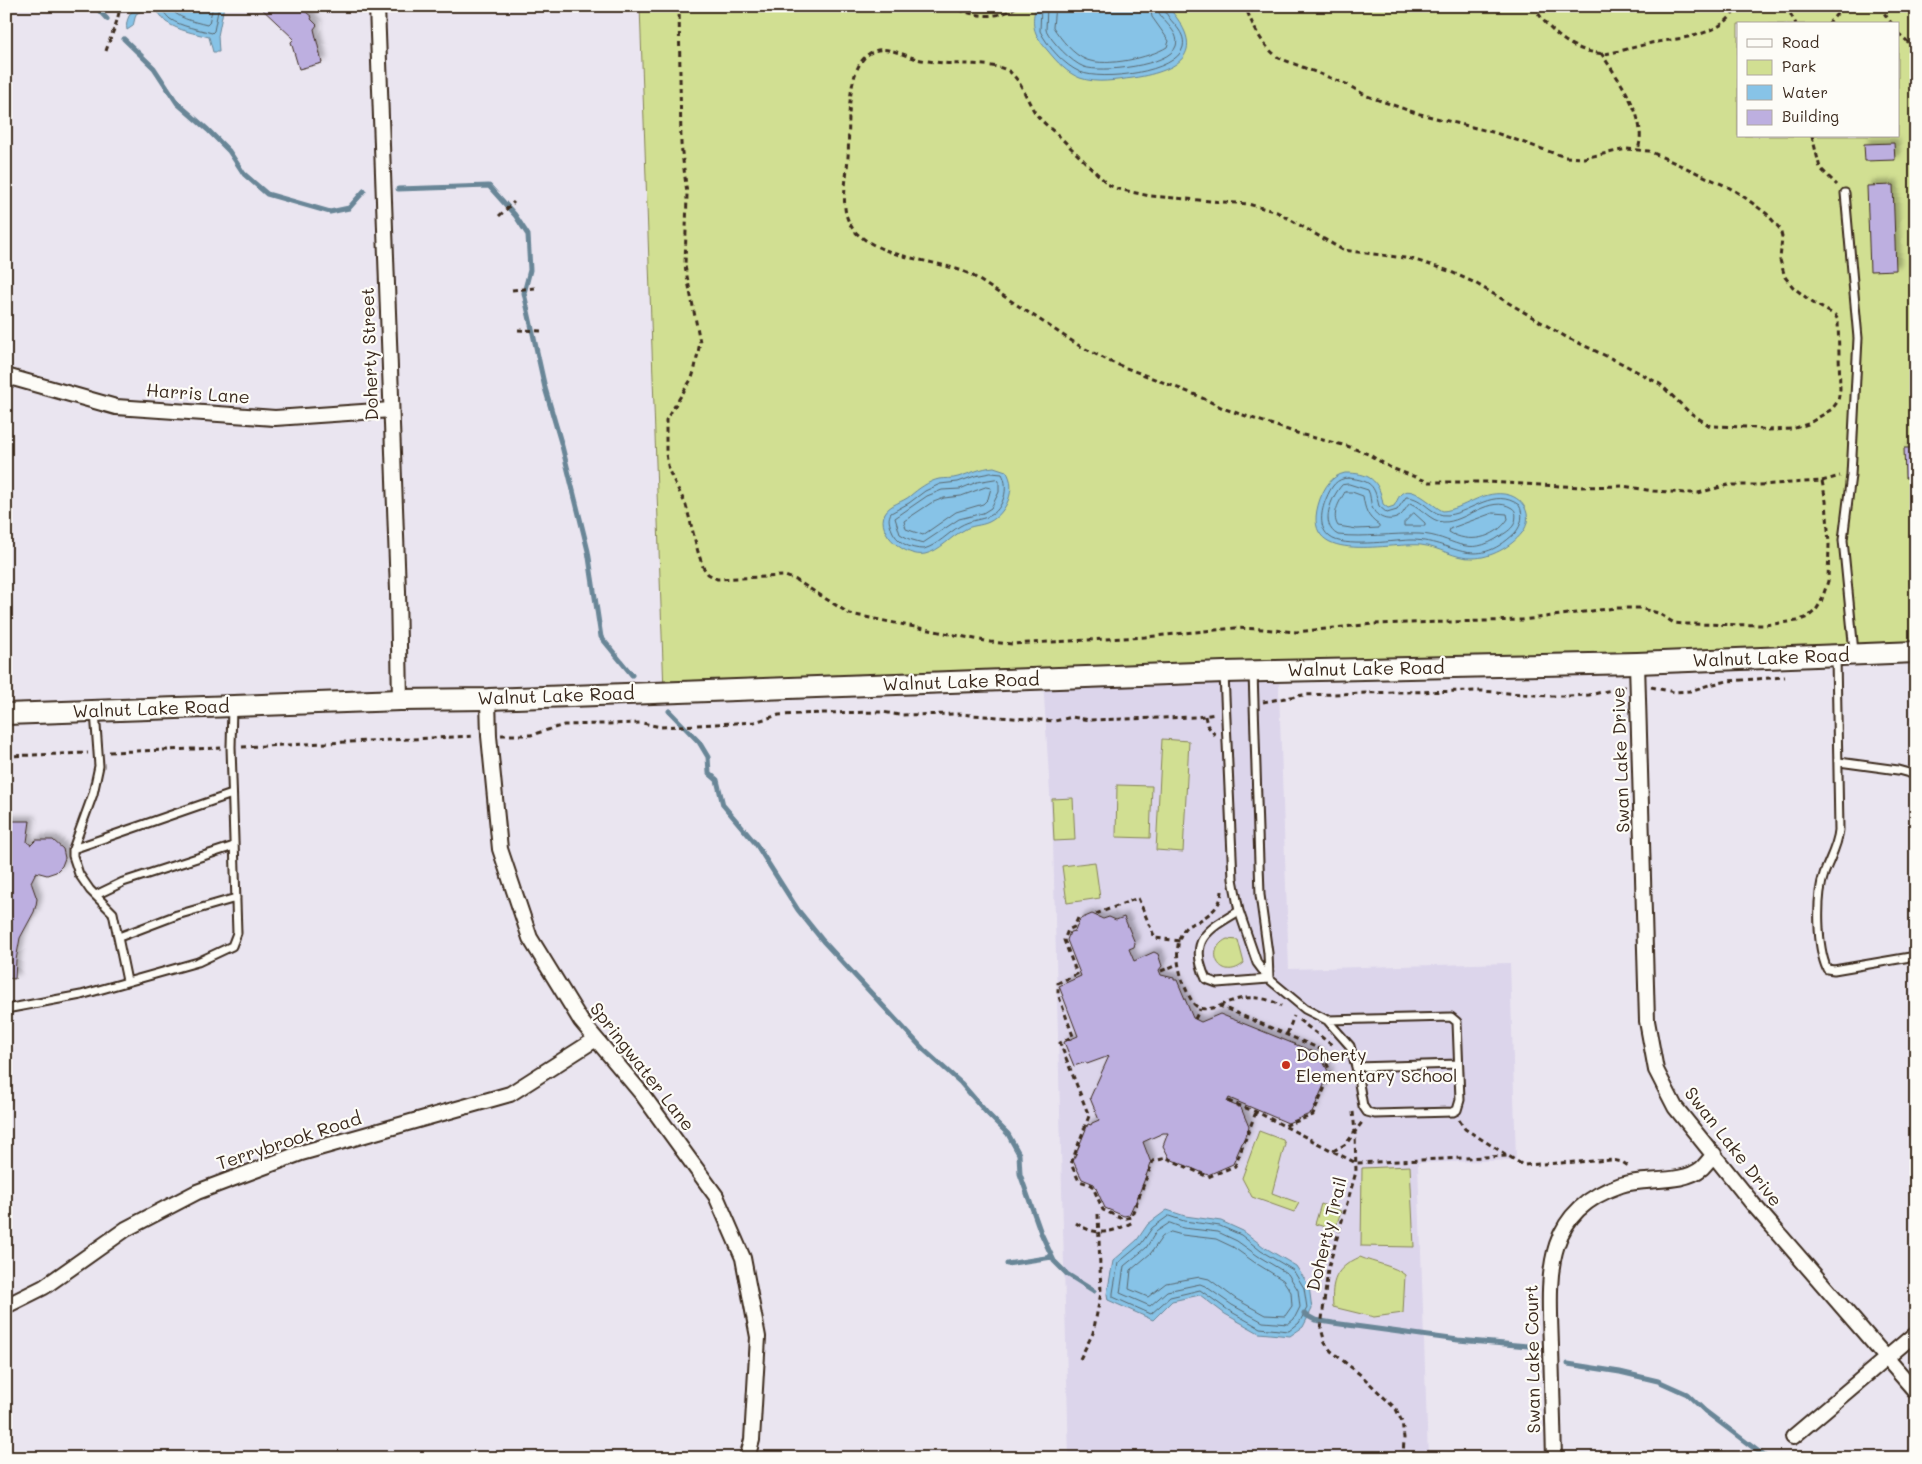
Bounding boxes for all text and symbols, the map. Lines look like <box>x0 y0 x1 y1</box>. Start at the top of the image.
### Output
legend <box>1737 22 1900 138</box>
text: Road <box>1782 32 1819 52</box>
text: Park <box>1782 56 1816 76</box>
text: Water <box>1782 82 1828 102</box>
text: Building <box>1782 106 1839 126</box>
street label: Doherty Street <box>355 287 383 421</box>
street label: Harris Lane <box>145 377 251 409</box>
street label: Walnut Lake Road <box>1692 642 1850 672</box>
street label: Walnut Lake Road <box>1287 655 1445 681</box>
street label: Walnut Lake Road <box>882 666 1040 696</box>
street label: Walnut Lake Road <box>477 680 635 710</box>
street label: Swan Lake Drive <box>1605 687 1635 833</box>
street label: Walnut Lake Road <box>72 693 230 723</box>
street label: Springwater Lane <box>585 997 701 1136</box>
place label: Doherty Elementary School <box>1296 1042 1458 1087</box>
marker: Doherty Elementary School <box>1280 1059 1292 1071</box>
street label: Swan Lake Drive <box>1679 1082 1788 1211</box>
street label: Terrybrook Road <box>213 1105 364 1175</box>
street label: Doherty Trail <box>1300 1174 1352 1293</box>
street label: Swan Lake Court <box>1519 1285 1545 1433</box>

